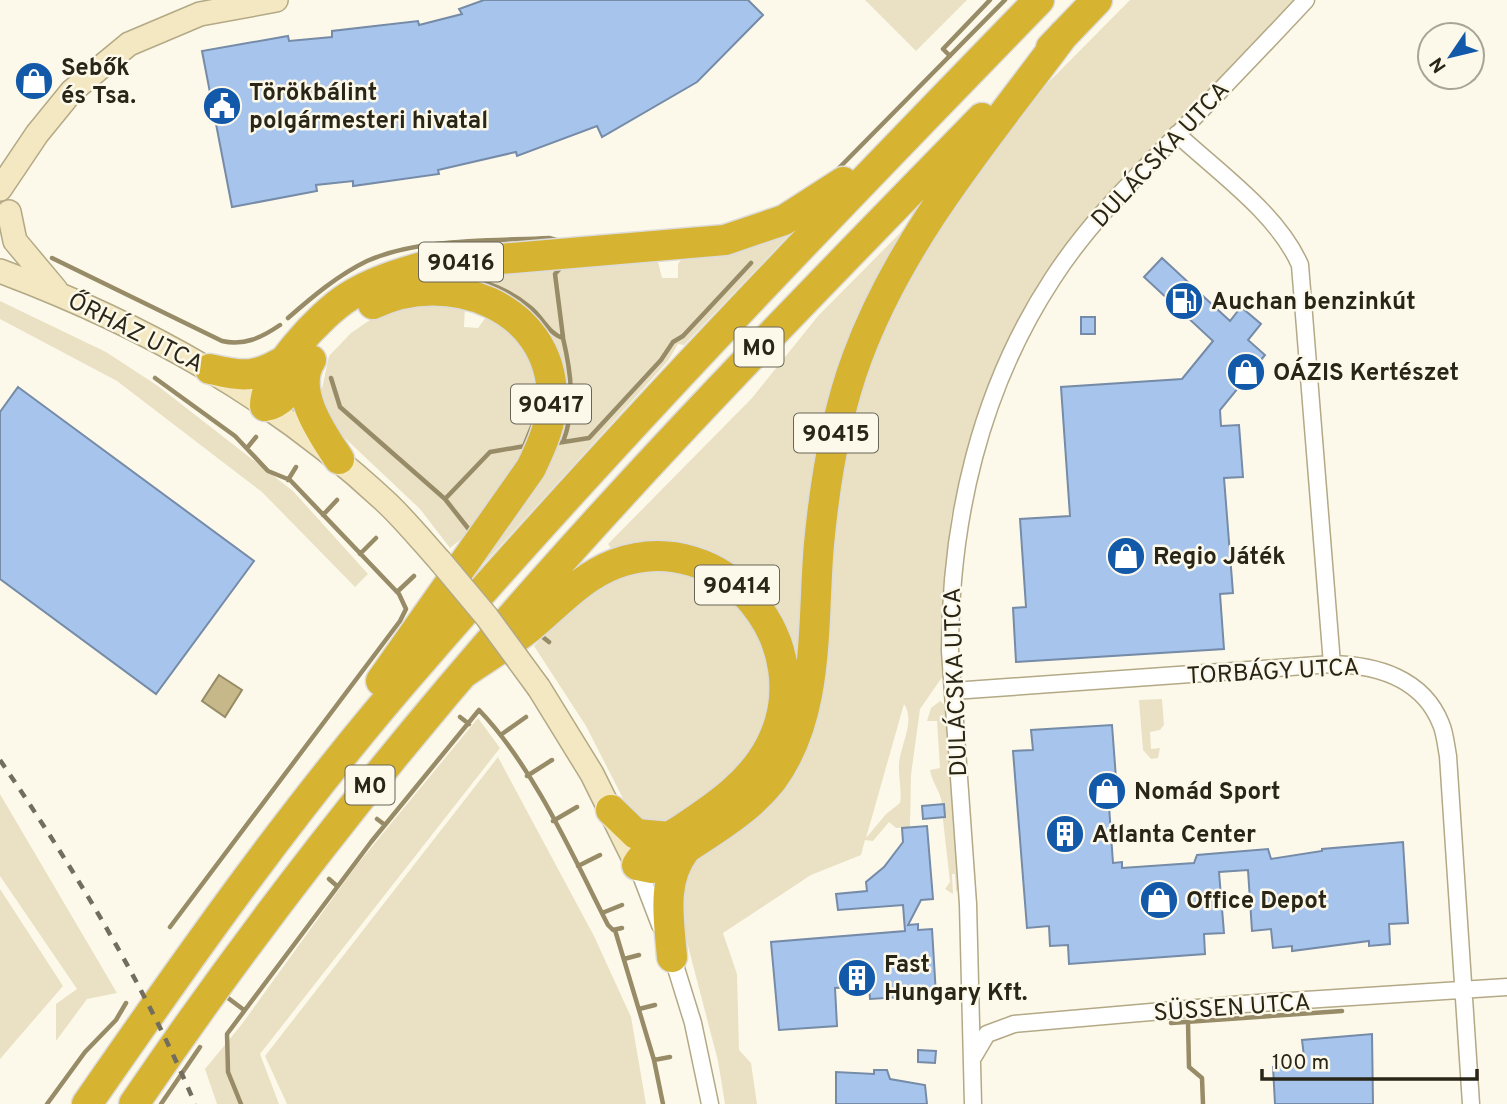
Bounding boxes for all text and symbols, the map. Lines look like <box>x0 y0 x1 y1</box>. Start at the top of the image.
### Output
north arrow <box>1416 21 1486 91</box>
text: N <box>1425 52 1452 77</box>
place label: Sebők és Tsa. <box>61 54 136 112</box>
shop icon: Sebők és Tsa. <box>13 60 55 102</box>
street label: DULÁCSKA UTCA <box>1084 75 1237 235</box>
place label: Törökbálint polgármesteri hivatal <box>249 79 488 137</box>
public building icon: Törökbálint polgármesteri hivatal <box>201 85 243 127</box>
road number: 90416 <box>419 243 503 282</box>
fuel station icon: Auchan benzinkút <box>1163 280 1205 322</box>
street label: ŐRHÁZ UTCA <box>62 285 209 381</box>
place label: Auchan benzinkút <box>1211 288 1416 318</box>
road number: M0 <box>734 328 784 366</box>
shop icon: OÁZIS Kertészet <box>1225 351 1267 393</box>
place label: OÁZIS Kertészet <box>1273 357 1459 389</box>
road number: 90417 <box>511 384 591 424</box>
road number: 90415 <box>794 414 878 452</box>
shop icon: Regio Játék <box>1105 535 1147 577</box>
place label: Regio Játék <box>1153 543 1286 573</box>
road number: 90414 <box>695 566 779 604</box>
street label: DULÁCSKA UTCA <box>937 587 975 777</box>
street label: TORBÁGY UTCA <box>1186 651 1360 693</box>
road number: M0 <box>346 765 394 804</box>
shop icon: Nomád Sport <box>1086 770 1128 812</box>
place label: Nomád Sport <box>1134 778 1280 808</box>
building icon: Atlanta Center <box>1044 813 1086 855</box>
place label: Atlanta Center <box>1092 821 1256 851</box>
shop icon: Office Depot <box>1138 879 1180 921</box>
place label: Office Depot <box>1186 887 1327 917</box>
place label: Fast Hungary Kft. <box>884 951 1028 1009</box>
building icon: Fast Hungary Kft. <box>836 957 878 999</box>
street label: SÜSSEN UTCA <box>1152 987 1312 1029</box>
scale bar <box>1262 1038 1477 1082</box>
text: 100 m <box>1272 1050 1329 1077</box>

